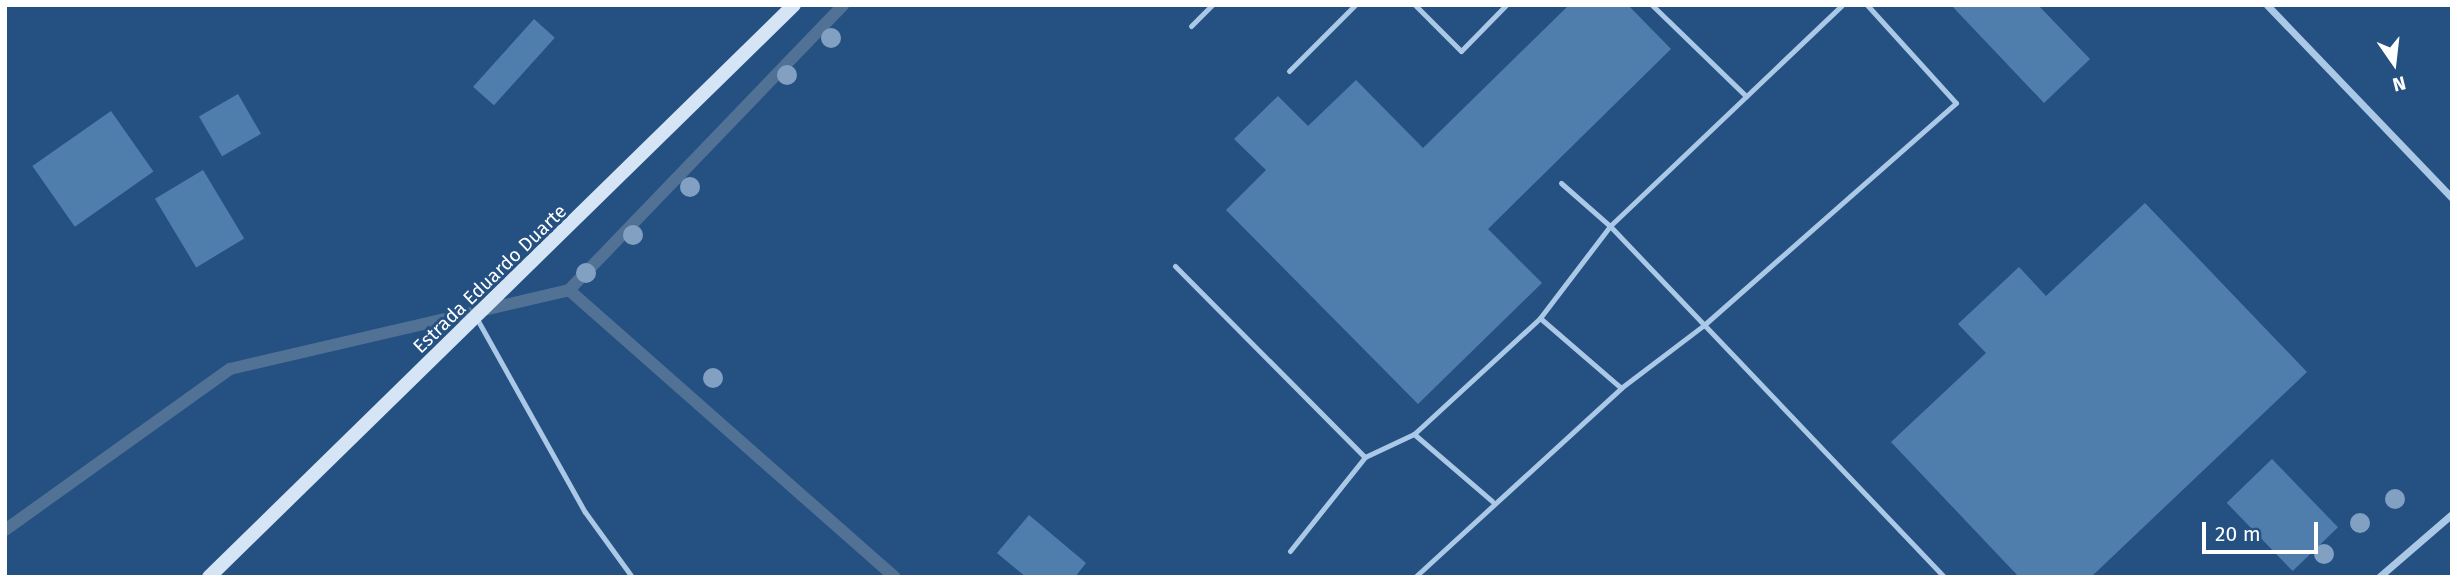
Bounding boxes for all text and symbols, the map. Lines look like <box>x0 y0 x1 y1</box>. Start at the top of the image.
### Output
north arrow <box>2359 28 2429 98</box>
text: N <box>2390 71 2408 97</box>
street label: Estrada Eduardo Duarte <box>409 200 571 358</box>
scale bar <box>2205 508 2320 552</box>
text: 20 m <box>2215 521 2261 547</box>

